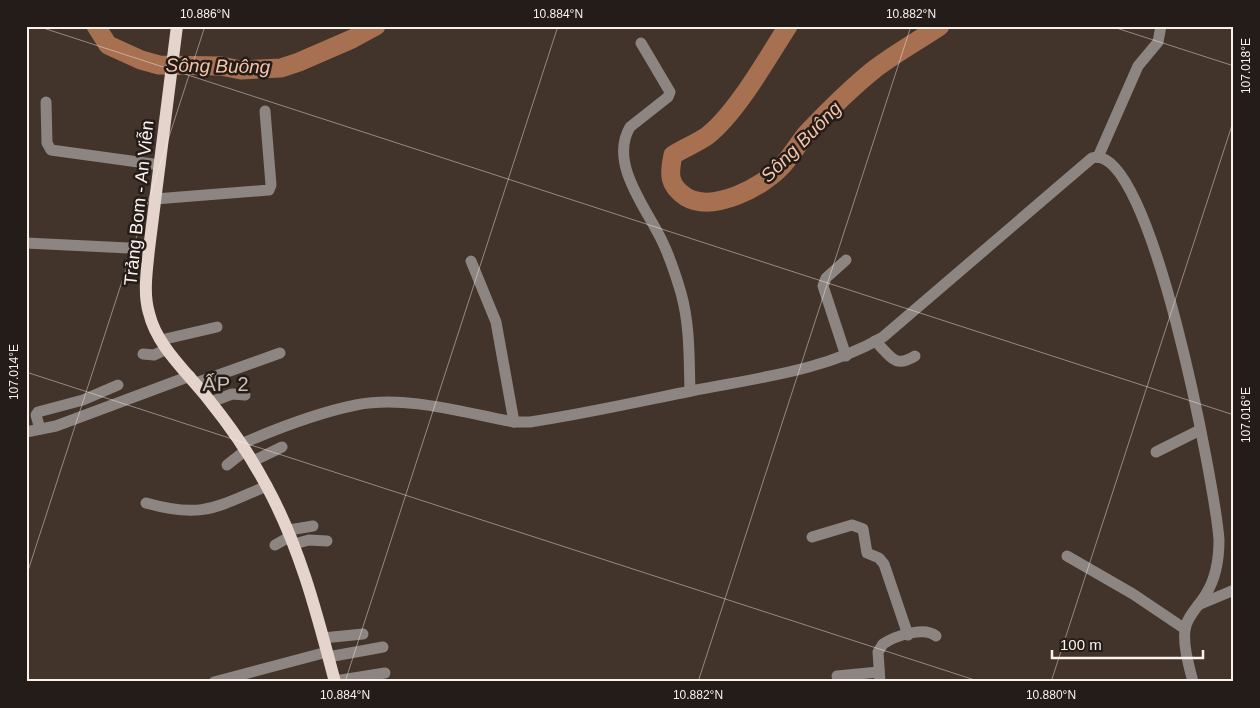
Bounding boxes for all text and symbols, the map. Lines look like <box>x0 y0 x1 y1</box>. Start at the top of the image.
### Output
text: 10.886°N <box>180 7 230 21</box>
text: 10.884°N <box>533 7 583 21</box>
text: 10.882°N <box>886 7 936 21</box>
text: 107.018°E <box>1239 38 1253 94</box>
water label: Sông Buông <box>166 55 271 77</box>
water label: Sông Buông <box>757 97 846 186</box>
street label: Trảng Bom - An Viễn <box>119 119 158 287</box>
text: 107.014°E <box>7 344 21 400</box>
district label: ẤP 2 <box>203 373 250 395</box>
text: 107.016°E <box>1239 387 1253 443</box>
scale bar <box>1052 628 1204 660</box>
text: 100 m <box>1060 636 1102 653</box>
text: 10.884°N <box>320 688 370 702</box>
text: 10.882°N <box>673 688 723 702</box>
text: 10.880°N <box>1026 688 1076 702</box>

